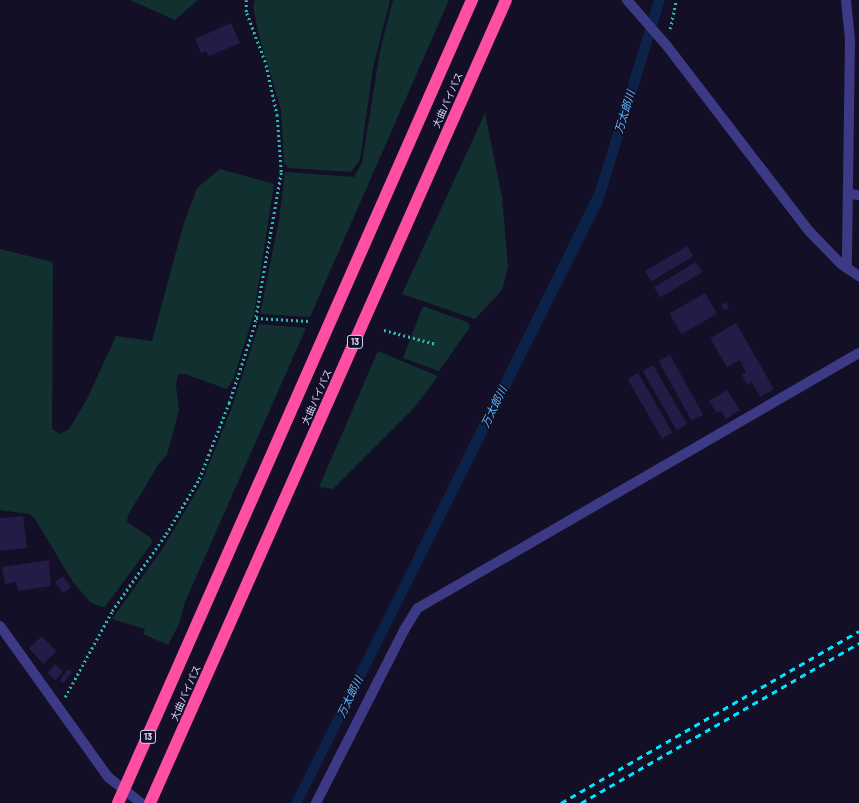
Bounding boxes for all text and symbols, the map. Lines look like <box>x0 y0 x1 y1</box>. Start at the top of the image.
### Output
street label: 大曲バイパス <box>430 70 466 130</box>
water label: 万太郎川 <box>612 89 638 135</box>
road number: 13 <box>346 335 364 349</box>
street label: 大曲バイパス <box>299 367 335 427</box>
water label: 万太郎川 <box>478 384 510 430</box>
street label: 大曲バイパス <box>168 663 204 723</box>
water label: 万太郎川 <box>334 674 366 720</box>
road number: 13 <box>139 730 157 744</box>

